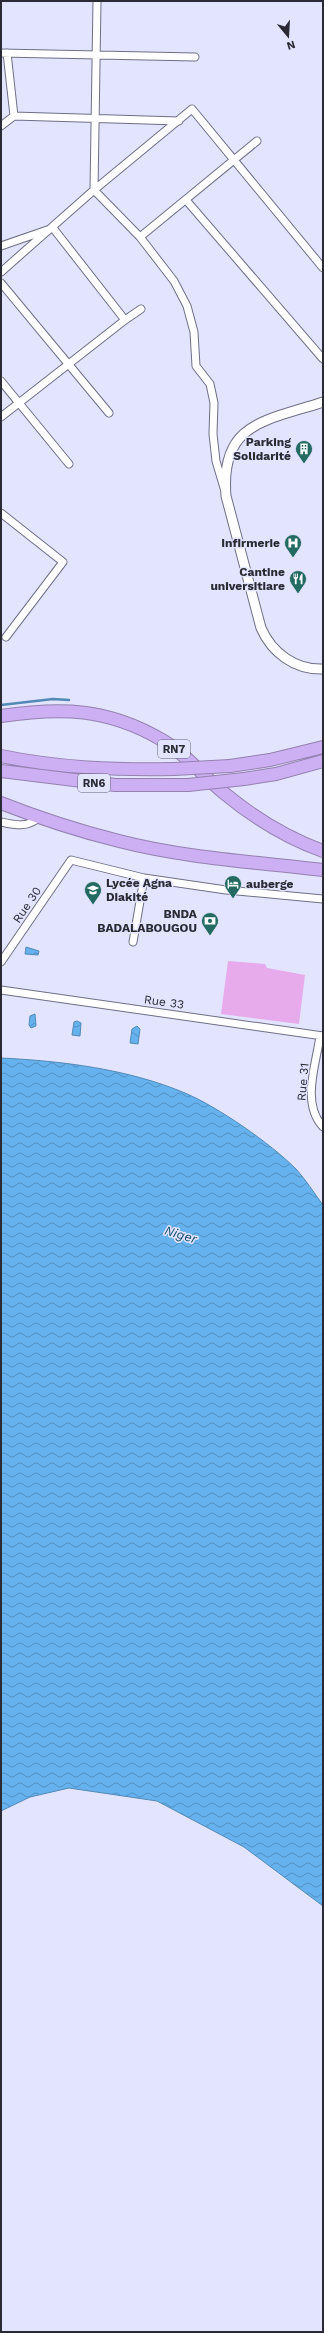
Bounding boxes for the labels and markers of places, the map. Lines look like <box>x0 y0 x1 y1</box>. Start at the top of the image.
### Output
place label: Parking Solidarité <box>233 435 291 463</box>
building icon: Parking Solidarité <box>294 439 314 464</box>
hospital icon: Infirmerie <box>283 533 303 558</box>
place label: Infirmerie <box>221 536 280 550</box>
place label: Cantine universitiare <box>210 565 285 593</box>
restaurant icon: Cantine universitiare <box>288 569 308 594</box>
hotel icon: auberge <box>223 874 243 899</box>
place label: Lycée Agna Diakité <box>106 876 172 904</box>
place label: auberge <box>246 877 294 891</box>
school or university icon: Lycée Agna Diakité <box>83 880 103 905</box>
place label: BNDA BADALABOUGOU <box>97 907 198 935</box>
bank icon: BNDA BADALABOUGOU <box>200 911 220 936</box>

